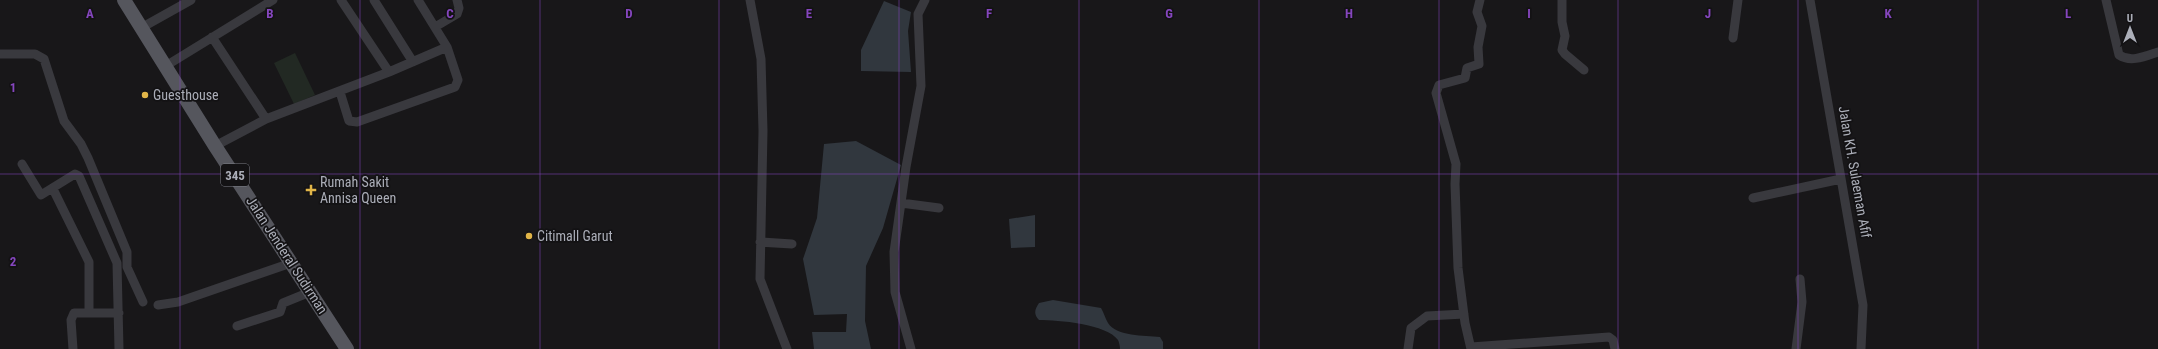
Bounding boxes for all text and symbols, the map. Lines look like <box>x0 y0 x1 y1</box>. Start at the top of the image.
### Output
text: A <box>86 6 94 21</box>
text: B <box>266 6 274 21</box>
text: C <box>446 6 454 21</box>
text: D <box>625 6 633 21</box>
text: E <box>806 6 813 21</box>
text: F <box>986 6 992 21</box>
text: G <box>1165 6 1173 21</box>
text: H <box>1345 6 1353 21</box>
text: I <box>1527 6 1531 21</box>
text: J <box>1705 6 1711 21</box>
text: K <box>1884 6 1892 21</box>
text: L <box>2065 6 2071 21</box>
north arrow <box>2110 8 2150 48</box>
text: U <box>2127 12 2133 25</box>
text: 1 <box>10 80 16 95</box>
place label: Guesthouse <box>153 87 219 103</box>
marker: Guesthouse <box>140 90 150 100</box>
street label: Jalan KH. Sulaeman Afif <box>1836 105 1875 240</box>
road number: 345 <box>221 164 249 186</box>
place label: Rumah Sakit Annisa Queen <box>320 174 396 206</box>
marker: Rumah Sakit Annisa Queen <box>305 184 317 196</box>
street label: Jalan Jenderal Sudirman <box>243 193 331 317</box>
place label: Citimall Garut <box>537 228 613 244</box>
marker: Citimall Garut <box>524 231 534 241</box>
text: 2 <box>10 254 17 269</box>

